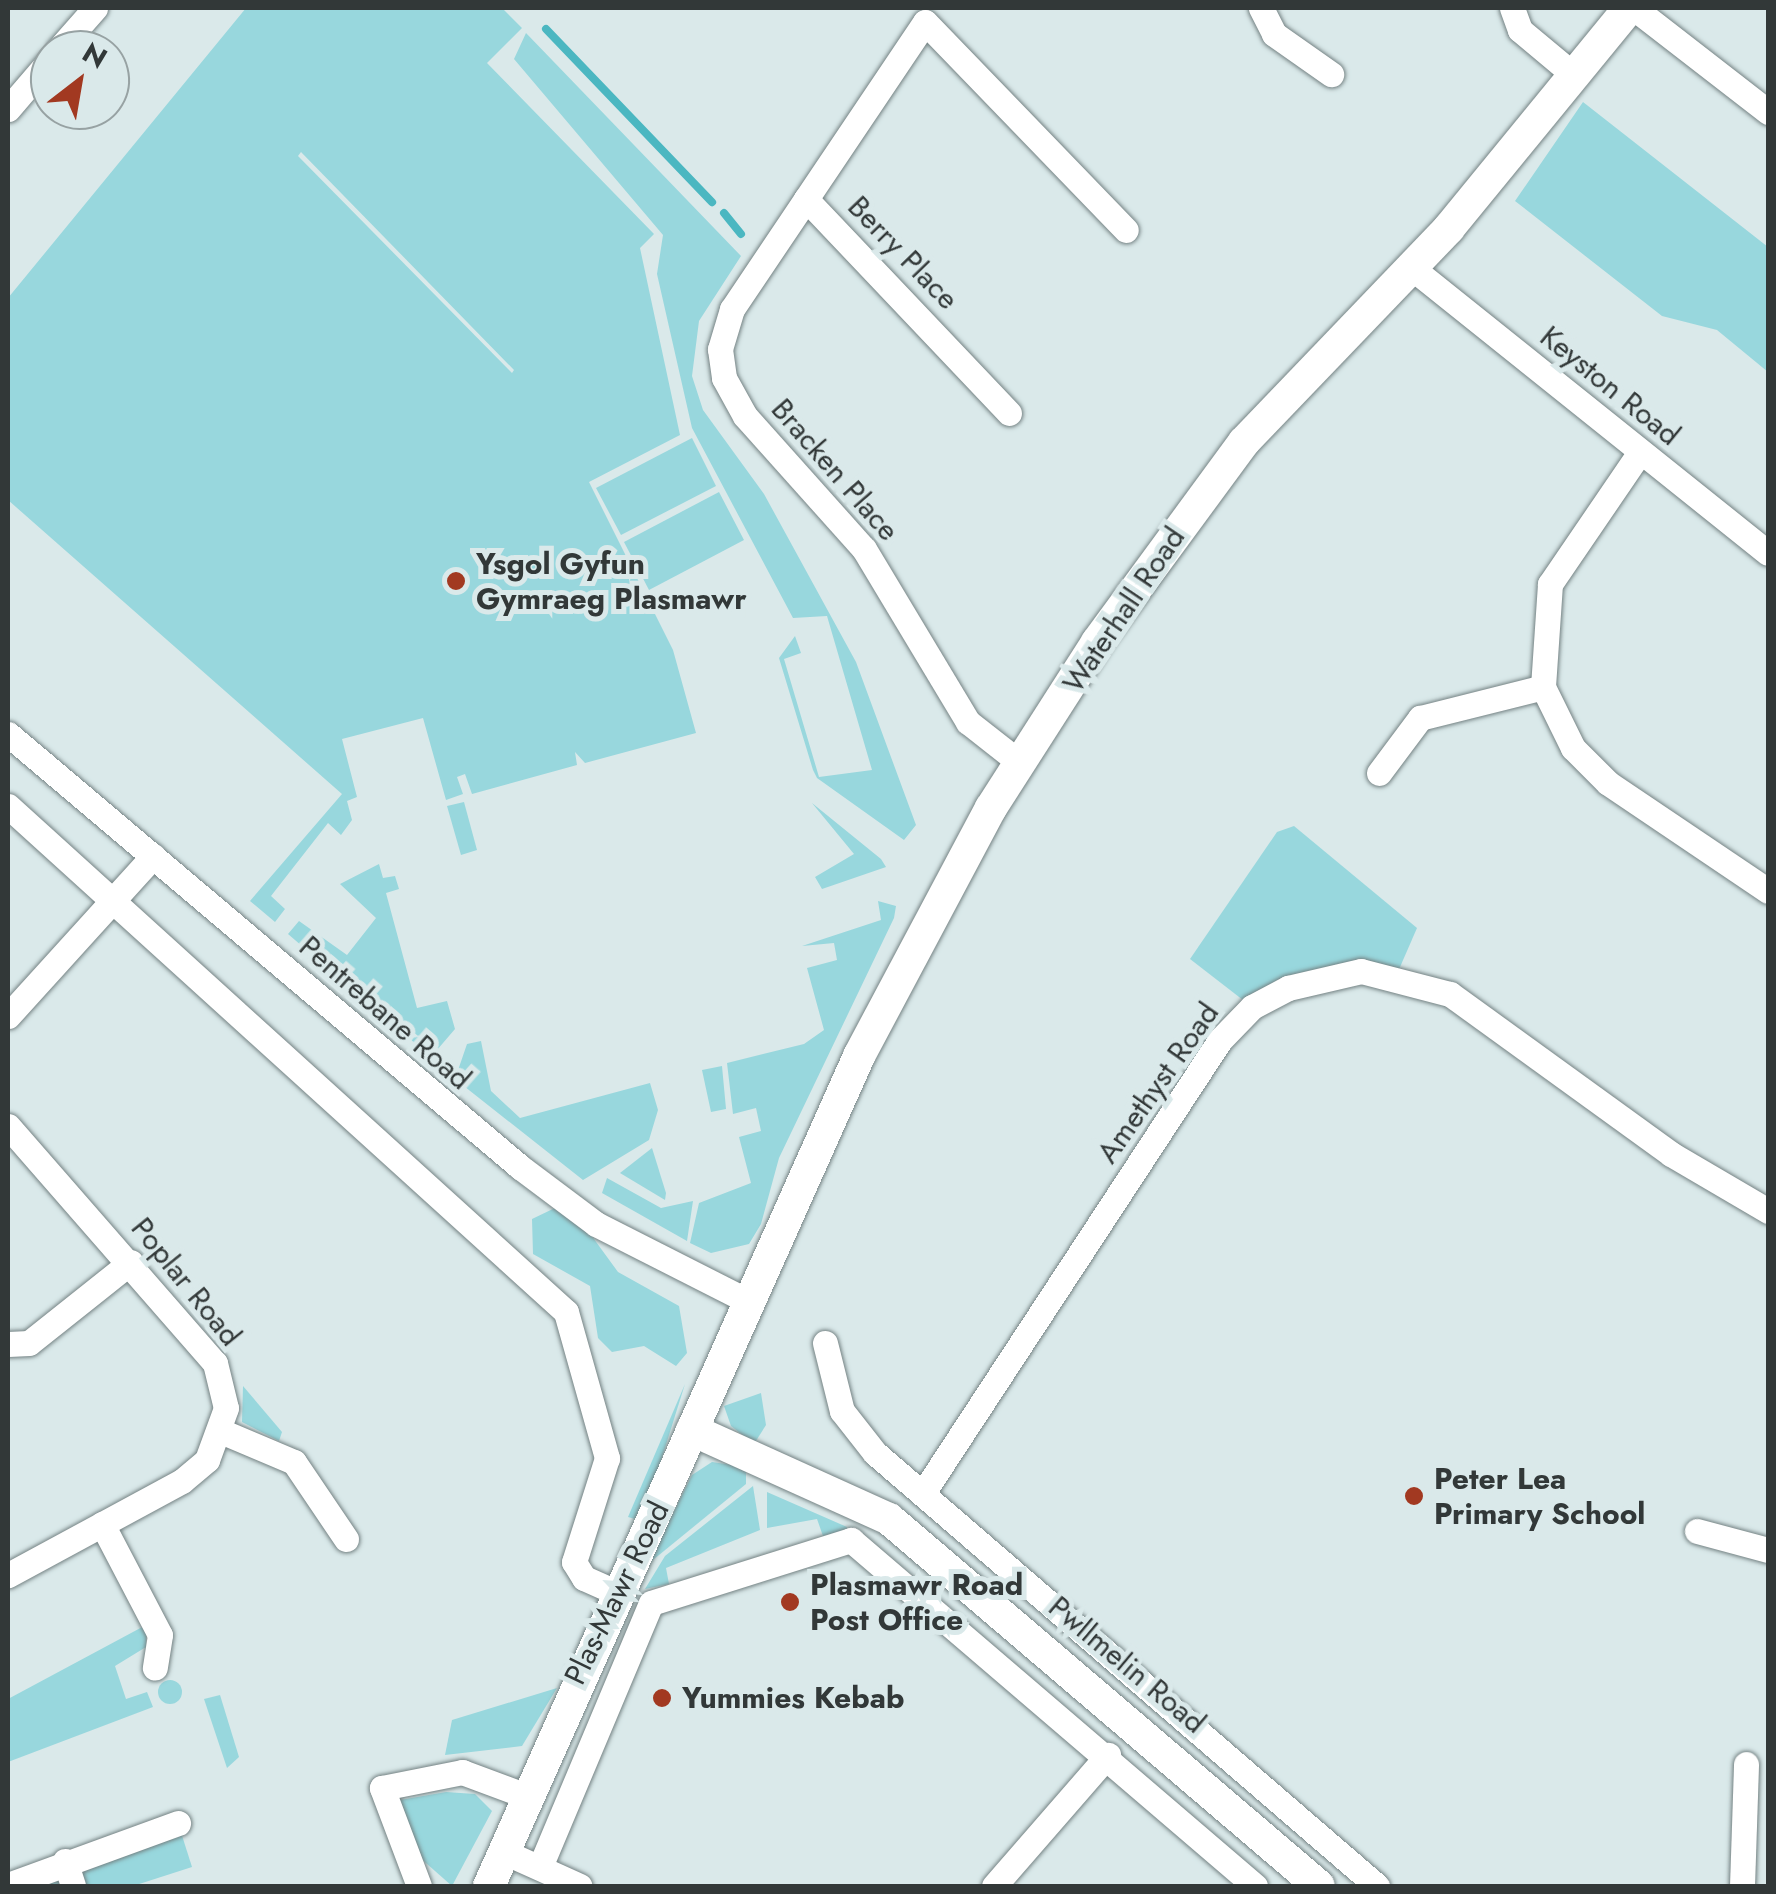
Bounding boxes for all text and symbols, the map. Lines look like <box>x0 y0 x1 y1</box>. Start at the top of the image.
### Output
north arrow <box>30 30 130 130</box>
text: N <box>75 32 115 79</box>
street label: Berry Place <box>840 189 966 317</box>
street label: Keyston Road <box>1533 319 1687 453</box>
street label: Bracken Place <box>764 392 906 548</box>
street label: Waterhall Road <box>1055 520 1193 700</box>
place label: Ysgol Gyfun Gymraeg Plasmawr <box>476 546 747 616</box>
marker: Ysgol Gyfun Gymraeg Plasmawr <box>445 570 467 592</box>
street label: Pentrebane Road <box>292 929 478 1097</box>
street label: Amethyst Road <box>1089 996 1227 1170</box>
street label: Poplar Road <box>123 1211 249 1353</box>
place label: Peter Lea Primary School <box>1434 1461 1645 1532</box>
marker: Peter Lea Primary School <box>1403 1485 1425 1507</box>
street label: Plas-Mawr Road <box>557 1496 677 1690</box>
place label: Plasmawr Road Post Office <box>810 1567 1023 1638</box>
street label: Pwllmelin Road <box>1041 1589 1213 1741</box>
marker: Plasmawr Road Post Office <box>779 1591 801 1613</box>
place label: Yummies Kebab <box>682 1680 904 1716</box>
marker: Yummies Kebab <box>651 1687 673 1709</box>

